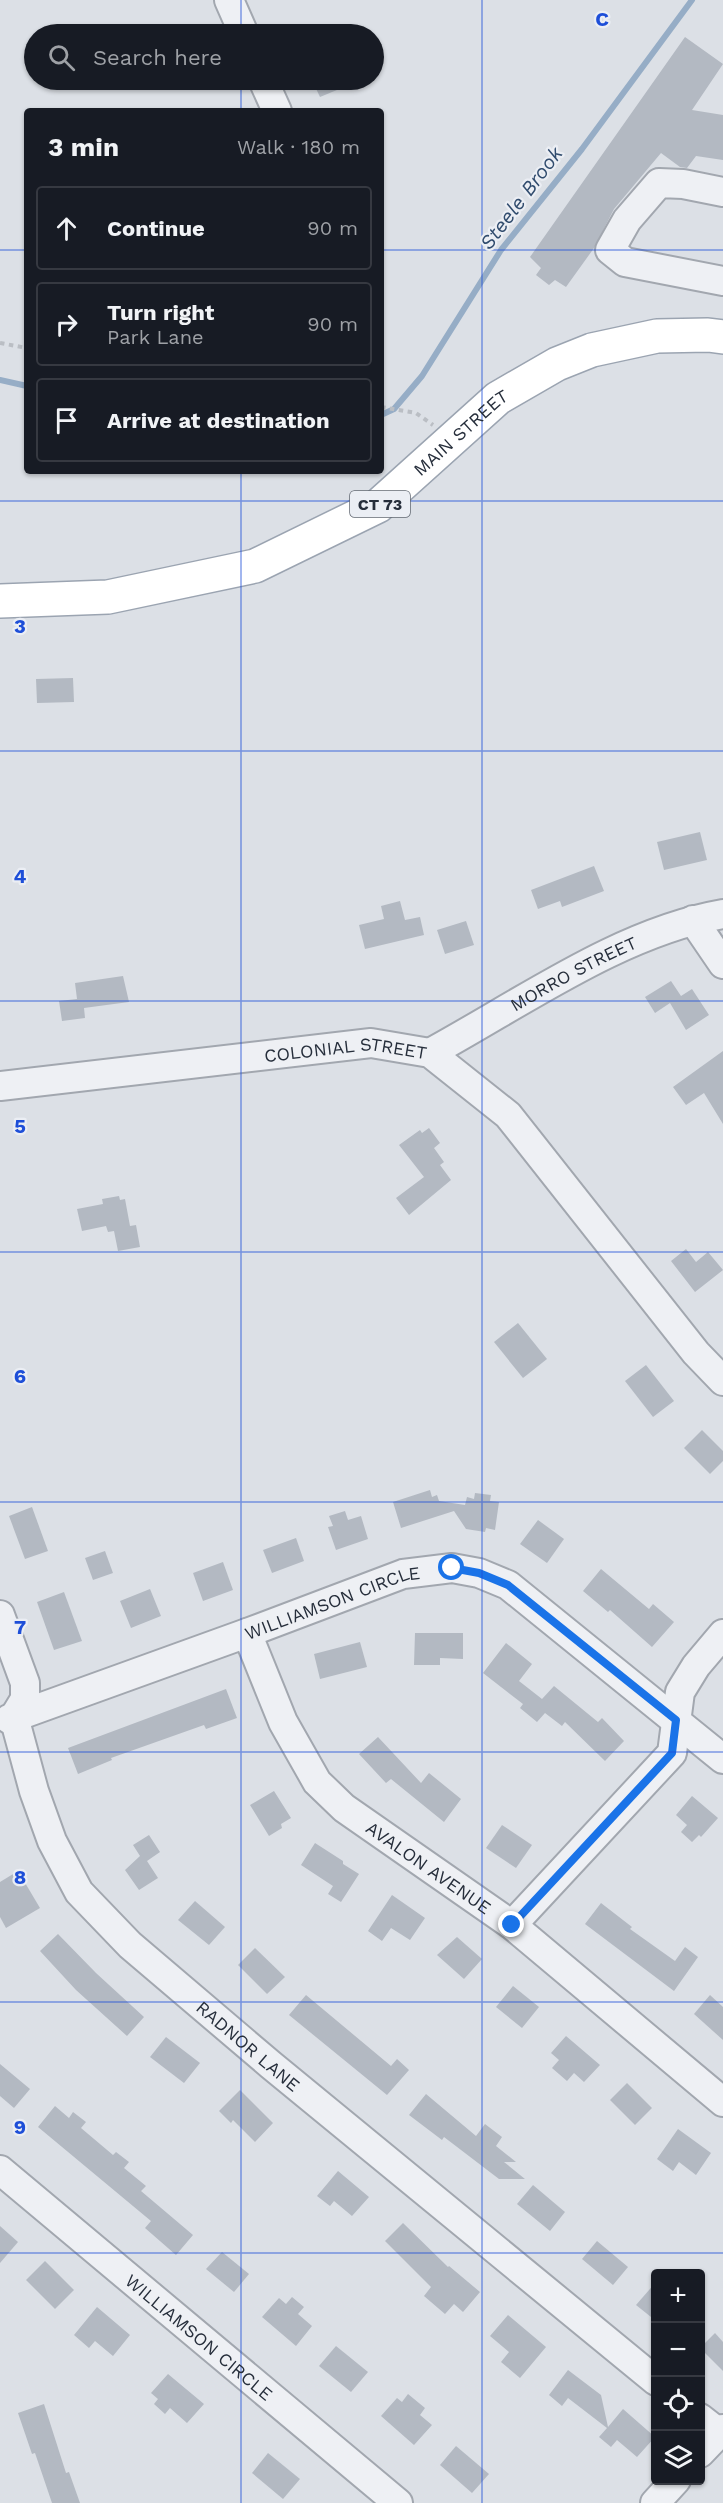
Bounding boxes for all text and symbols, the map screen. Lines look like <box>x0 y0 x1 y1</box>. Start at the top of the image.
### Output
text: C <box>595 7 609 31</box>
search box <box>24 24 384 90</box>
icon: search <box>45 41 78 74</box>
text: Search here <box>93 45 222 70</box>
text: 3 min <box>48 132 119 162</box>
text: Walk · 180 m <box>237 135 360 159</box>
water label: Steele Brook <box>475 141 568 254</box>
icon: ahead <box>50 212 83 245</box>
text: Continue <box>107 216 205 241</box>
text: 90 m <box>307 216 358 240</box>
text: Turn right <box>107 300 214 325</box>
icon: right <box>50 308 83 341</box>
text: 90 m <box>307 312 358 336</box>
text: Park Lane <box>107 325 204 349</box>
street label: MAIN STREET <box>409 384 511 480</box>
icon: arrive <box>50 404 83 437</box>
text: Arrive at destination <box>107 408 330 433</box>
road number: CT 73 <box>350 491 410 517</box>
text: 3 <box>14 614 26 638</box>
text: 4 <box>14 864 27 888</box>
street label: MORRO STREET <box>506 931 640 1015</box>
street label: COLONIAL STREET <box>263 1033 429 1066</box>
text: 5 <box>14 1114 26 1138</box>
text: 6 <box>14 1364 26 1388</box>
route start <box>438 1554 464 1580</box>
street label: WILLIAMSON CIRCLE <box>242 1562 421 1643</box>
text: 7 <box>14 1615 26 1639</box>
street label: AVALON AVENUE <box>363 1817 495 1918</box>
text: 8 <box>14 1865 26 1889</box>
route end <box>498 1911 524 1937</box>
street label: RADNOR LANE <box>192 1996 305 2095</box>
text: 9 <box>14 2115 26 2139</box>
street label: WILLIAMSON CIRCLE <box>122 2269 277 2404</box>
map controls <box>651 2269 705 2485</box>
button: + <box>651 2269 705 2323</box>
button: − <box>651 2323 705 2377</box>
button: locate <box>651 2377 705 2431</box>
button: layers <box>651 2431 705 2485</box>

